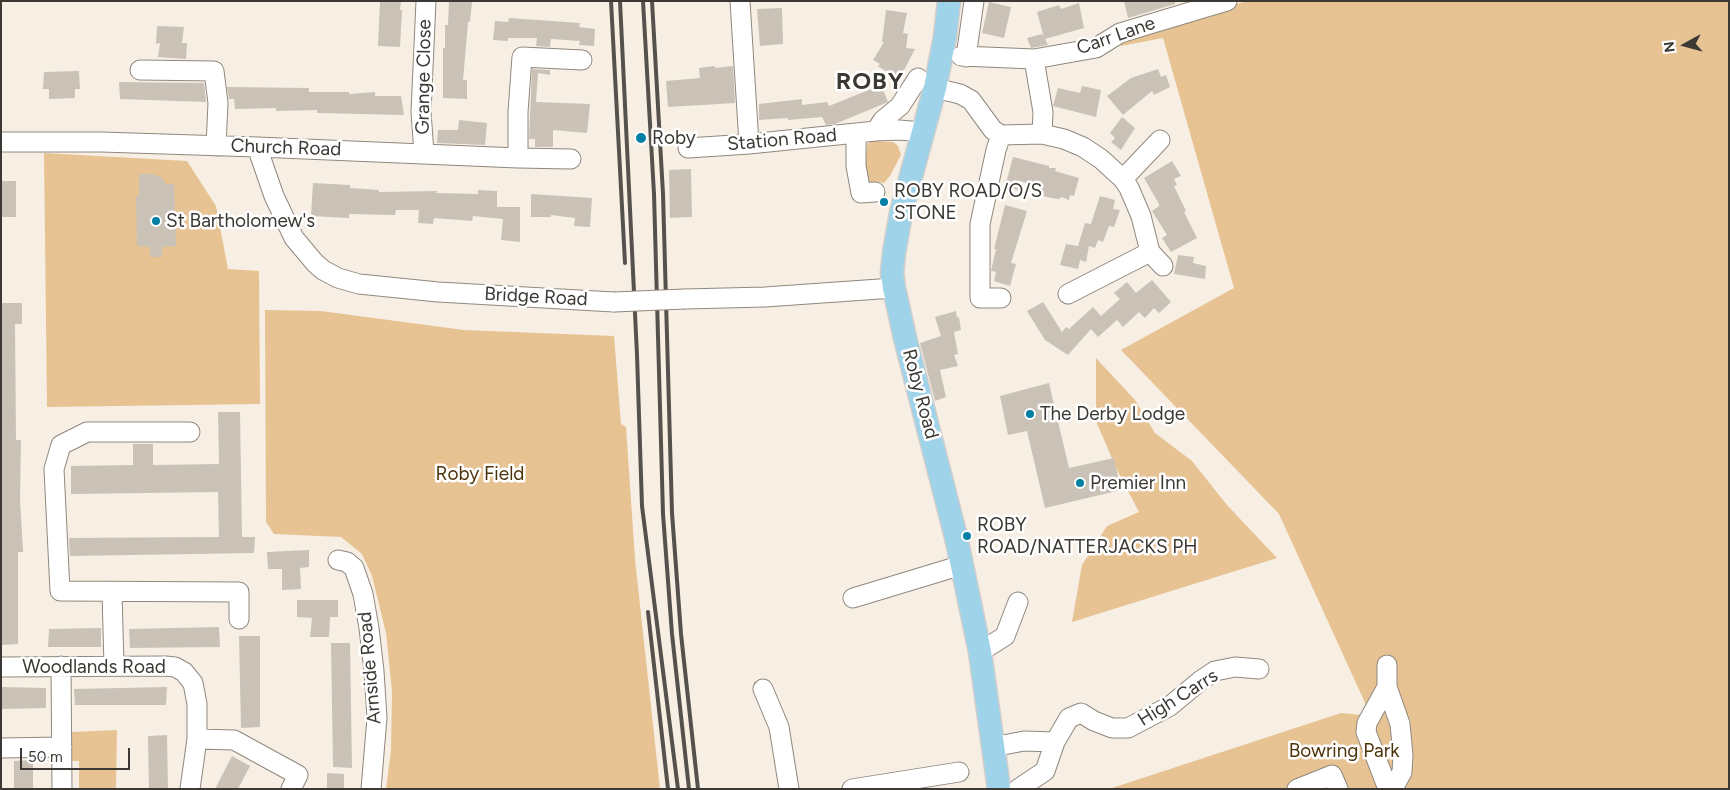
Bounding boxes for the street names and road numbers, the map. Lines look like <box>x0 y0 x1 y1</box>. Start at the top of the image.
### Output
street label: Carr Lane <box>1074 12 1158 60</box>
street label: Grange Close <box>412 19 436 135</box>
street label: Station Road <box>726 124 838 156</box>
street label: Church Road <box>230 135 342 161</box>
street label: Bridge Road <box>484 283 588 311</box>
street label: Roby Road <box>897 347 943 441</box>
street label: Arnside Road <box>354 611 386 725</box>
street label: Woodlands Road <box>22 656 166 678</box>
street label: High Carrs <box>1134 664 1222 732</box>

